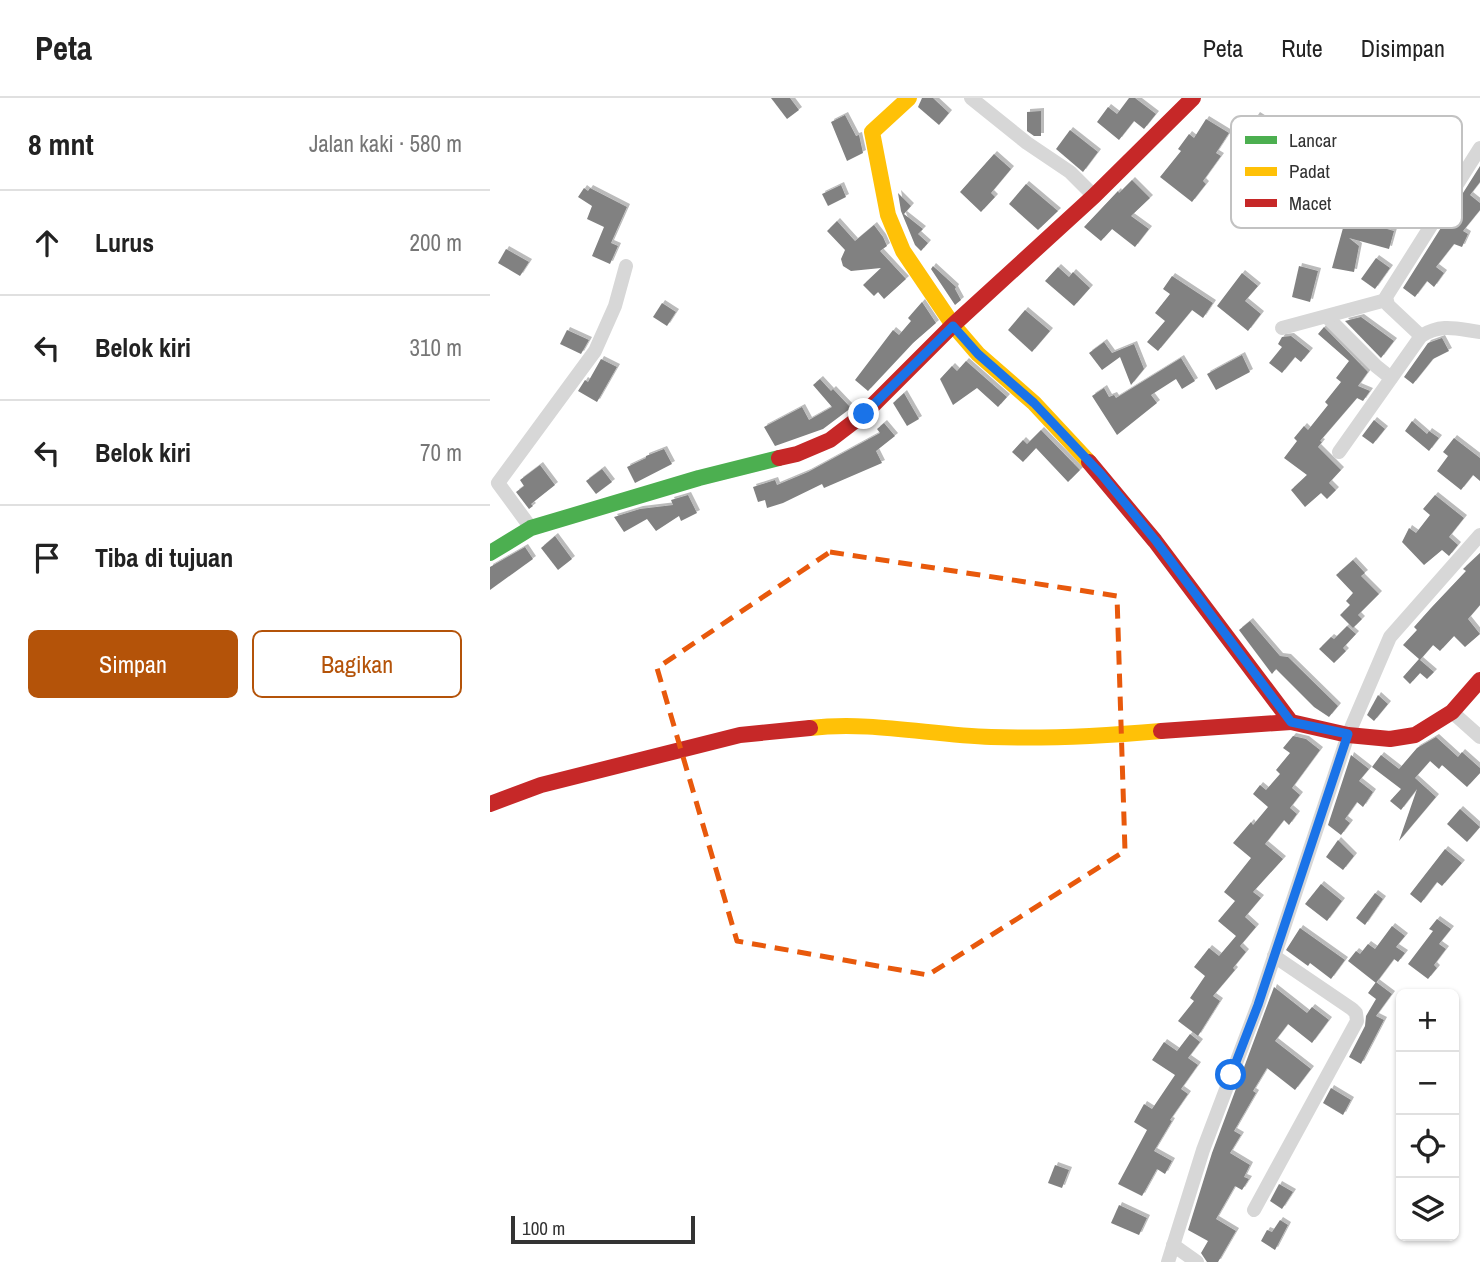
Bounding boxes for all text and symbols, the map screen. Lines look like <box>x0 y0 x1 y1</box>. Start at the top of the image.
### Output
text: Peta <box>35 26 92 70</box>
text: Peta <box>1203 32 1243 64</box>
text: Rute <box>1281 32 1323 64</box>
text: Disimpan <box>1361 32 1445 64</box>
legend <box>1231 116 1462 228</box>
text: 8 mnt <box>28 124 94 164</box>
text: Lancar <box>1289 127 1337 153</box>
text: Jalan kaki · 580 m <box>309 128 462 159</box>
text: Padat <box>1289 158 1330 184</box>
text: Macet <box>1289 190 1332 216</box>
icon: ahead <box>28 224 66 262</box>
text: Lurus <box>95 225 154 260</box>
text: 200 m <box>410 227 462 258</box>
icon: left <box>28 329 66 367</box>
text: Belok kiri <box>95 330 191 365</box>
text: 310 m <box>410 332 462 363</box>
route end <box>848 398 879 429</box>
icon: left <box>28 434 66 472</box>
text: Belok kiri <box>95 435 191 470</box>
text: 70 m <box>420 437 462 468</box>
icon: arrive <box>28 539 66 577</box>
text: Tiba di tujuan <box>95 540 233 575</box>
button: Simpan <box>28 630 238 698</box>
button: Bagikan <box>252 630 462 698</box>
map controls <box>1396 989 1459 1241</box>
button: + <box>1396 989 1459 1052</box>
button: − <box>1396 1052 1459 1115</box>
route start <box>1215 1059 1246 1090</box>
button: locate <box>1396 1115 1459 1178</box>
button: layers <box>1396 1178 1459 1241</box>
scale bar <box>511 1213 695 1245</box>
text: 100 m <box>522 1215 565 1241</box>

